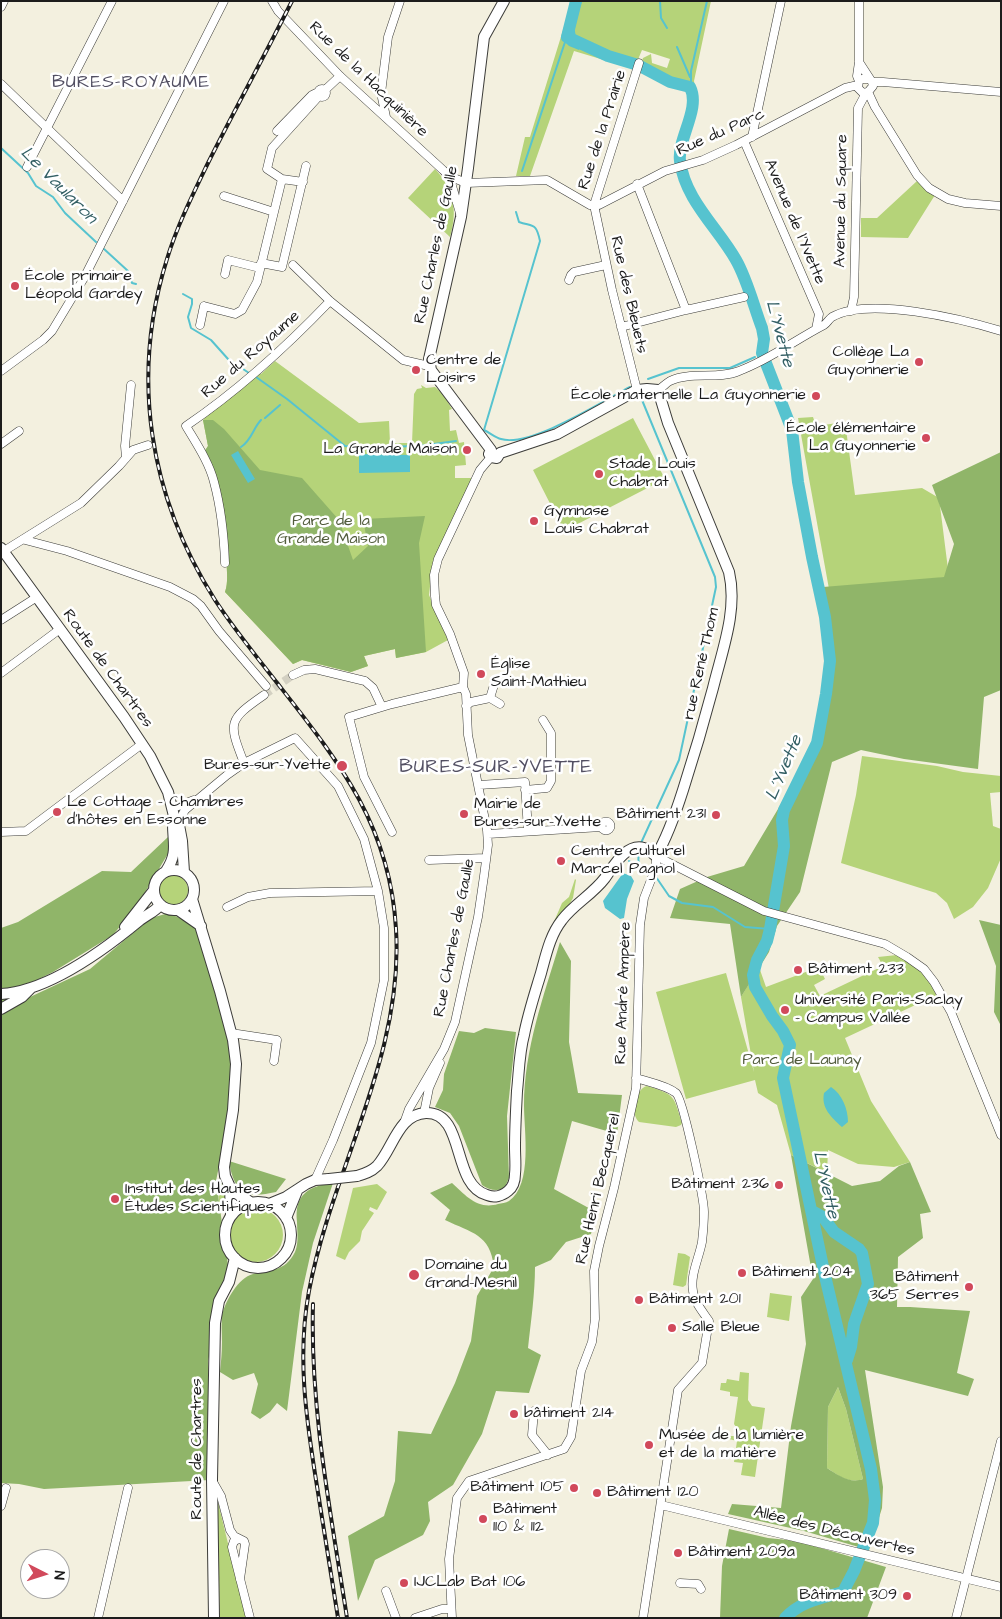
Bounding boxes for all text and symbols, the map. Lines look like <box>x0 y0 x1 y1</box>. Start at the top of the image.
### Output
street label: Rue de la Hacquinière <box>304 18 432 142</box>
street label: Rue de la Prairie <box>575 68 631 192</box>
district label: BURES-ROYAUME <box>50 72 212 94</box>
street label: Rue du Parc <box>674 105 768 161</box>
street label: Avenue du Square <box>831 134 853 268</box>
water label: Le Vaularon <box>15 143 101 229</box>
street label: Avenue de l'Yvette <box>759 157 829 287</box>
street label: Rue Charles de Gaulle <box>411 164 463 326</box>
street label: Rue des Bleuets <box>605 235 651 355</box>
place label: École primaire Léopold Gardey <box>25 267 142 305</box>
marker: École primaire Léopold Gardey <box>9 280 21 292</box>
water label: L'Yvette <box>760 298 798 370</box>
street label: Rue du Royaume <box>198 307 304 403</box>
place label: Collège La Guyonnerie <box>827 343 909 381</box>
place label: Centre de Loisirs <box>426 351 501 389</box>
marker: Collège La Guyonnerie <box>913 356 925 368</box>
marker: Centre de Loisirs <box>410 364 422 376</box>
place label: École maternelle La Guyonnerie <box>571 386 806 406</box>
marker: École maternelle La Guyonnerie <box>810 390 822 402</box>
place label: École élémentaire La Guyonnerie <box>786 419 916 457</box>
marker: École élémentaire La Guyonnerie <box>920 432 932 444</box>
place label: La Grande Maison <box>323 440 457 460</box>
marker: La Grande Maison <box>461 444 473 456</box>
place label: Stade Louis Chabrat <box>609 455 696 493</box>
marker: Stade Louis Chabrat <box>593 468 605 480</box>
place label: Gymnase Louis Chabrat <box>544 502 649 540</box>
park label: Parc de la Grande Maison <box>277 512 385 550</box>
marker: Gymnase Louis Chabrat <box>528 515 540 527</box>
street label: Route de Chartres <box>58 606 156 732</box>
street label: rue René Thom <box>680 606 724 722</box>
place label: Église Saint-Mathieu <box>491 655 586 693</box>
marker: Église Saint-Mathieu <box>475 668 487 680</box>
water label: L'Yvette <box>762 732 808 804</box>
place label: Bures-sur-Yvette <box>204 756 331 776</box>
district label: BURES-SUR-YVETTE <box>397 757 595 779</box>
marker: Bures-sur-Yvette <box>335 759 349 773</box>
place label: Le Cottage - Chambres d'hôtes en Essonne <box>67 793 244 831</box>
place label: Mairie de Bures-sur-Yvette <box>474 795 601 833</box>
place label: Bâtiment 231 <box>616 805 706 825</box>
marker: Le Cottage - Chambres d'hôtes en Essonne <box>51 806 63 818</box>
marker: Mairie de Bures-sur-Yvette <box>458 808 470 820</box>
marker: Bâtiment 231 <box>710 809 722 821</box>
place label: Centre culturel Marcel Pagnol <box>571 842 685 880</box>
marker: Centre culturel Marcel Pagnol <box>555 855 567 867</box>
street label: Rue Charles de Gaulle <box>430 857 480 1019</box>
street label: Rue André Ampère <box>612 921 636 1065</box>
place label: Bâtiment 233 <box>808 960 904 980</box>
marker: Bâtiment 233 <box>792 964 804 976</box>
place label: Université Paris-Saclay - Campus Vallée <box>795 991 963 1029</box>
marker: Université Paris-Saclay - Campus Vallée <box>779 1004 791 1016</box>
park label: Parc de Launay <box>742 1051 862 1071</box>
street label: Rue Henri Becquerel <box>572 1112 626 1266</box>
water label: L'Yvette <box>807 1149 843 1221</box>
place label: Bâtiment 236 <box>671 1175 769 1195</box>
marker: Bâtiment 236 <box>773 1179 785 1191</box>
place label: Institut des Hautes Études Scientifiques <box>125 1180 274 1218</box>
marker: Institut des Hautes Études Scientifiques <box>109 1193 121 1205</box>
place label: Domaine du Grand-Mesnil <box>425 1256 517 1294</box>
place label: Bâtiment 204 <box>752 1263 853 1283</box>
marker: Bâtiment 204 <box>736 1267 748 1279</box>
marker: Domaine du Grand-Mesnil <box>407 1268 421 1282</box>
place label: Bâtiment 365 Serres <box>870 1268 959 1306</box>
marker: Bâtiment 365 Serres <box>963 1281 975 1293</box>
place label: Bâtiment 201 <box>649 1290 741 1310</box>
marker: Bâtiment 201 <box>633 1294 645 1306</box>
place label: Salle Bleue <box>682 1318 760 1338</box>
marker: Salle Bleue <box>666 1322 678 1334</box>
street label: Route de Chartres <box>188 1378 208 1520</box>
place label: bâtiment 214 <box>524 1404 614 1424</box>
marker: bâtiment 214 <box>508 1408 520 1420</box>
place label: Musée de la lumière et de la matière <box>659 1426 804 1464</box>
marker: Musée de la lumière et de la matière <box>643 1439 655 1451</box>
place label: Bâtiment 105 <box>470 1478 564 1498</box>
marker: Bâtiment 105 <box>568 1482 580 1494</box>
place label: Bâtiment 120 <box>607 1483 699 1503</box>
marker: Bâtiment 120 <box>591 1487 603 1499</box>
place label: Bâtiment 110 & 112 <box>493 1500 557 1538</box>
street label: Allée des Découvertes <box>751 1503 917 1561</box>
marker: Bâtiment 110 & 112 <box>477 1513 489 1525</box>
place label: Bâtiment 209a <box>688 1543 795 1563</box>
marker: Bâtiment 209a <box>672 1547 684 1559</box>
north arrow <box>20 1549 70 1599</box>
text: N <box>49 1570 69 1580</box>
place label: IJCLab Bat 106 <box>414 1573 525 1593</box>
marker: IJCLab Bat 106 <box>398 1577 410 1589</box>
place label: Bâtiment 309 <box>799 1586 897 1606</box>
marker: Bâtiment 309 <box>901 1590 913 1602</box>

